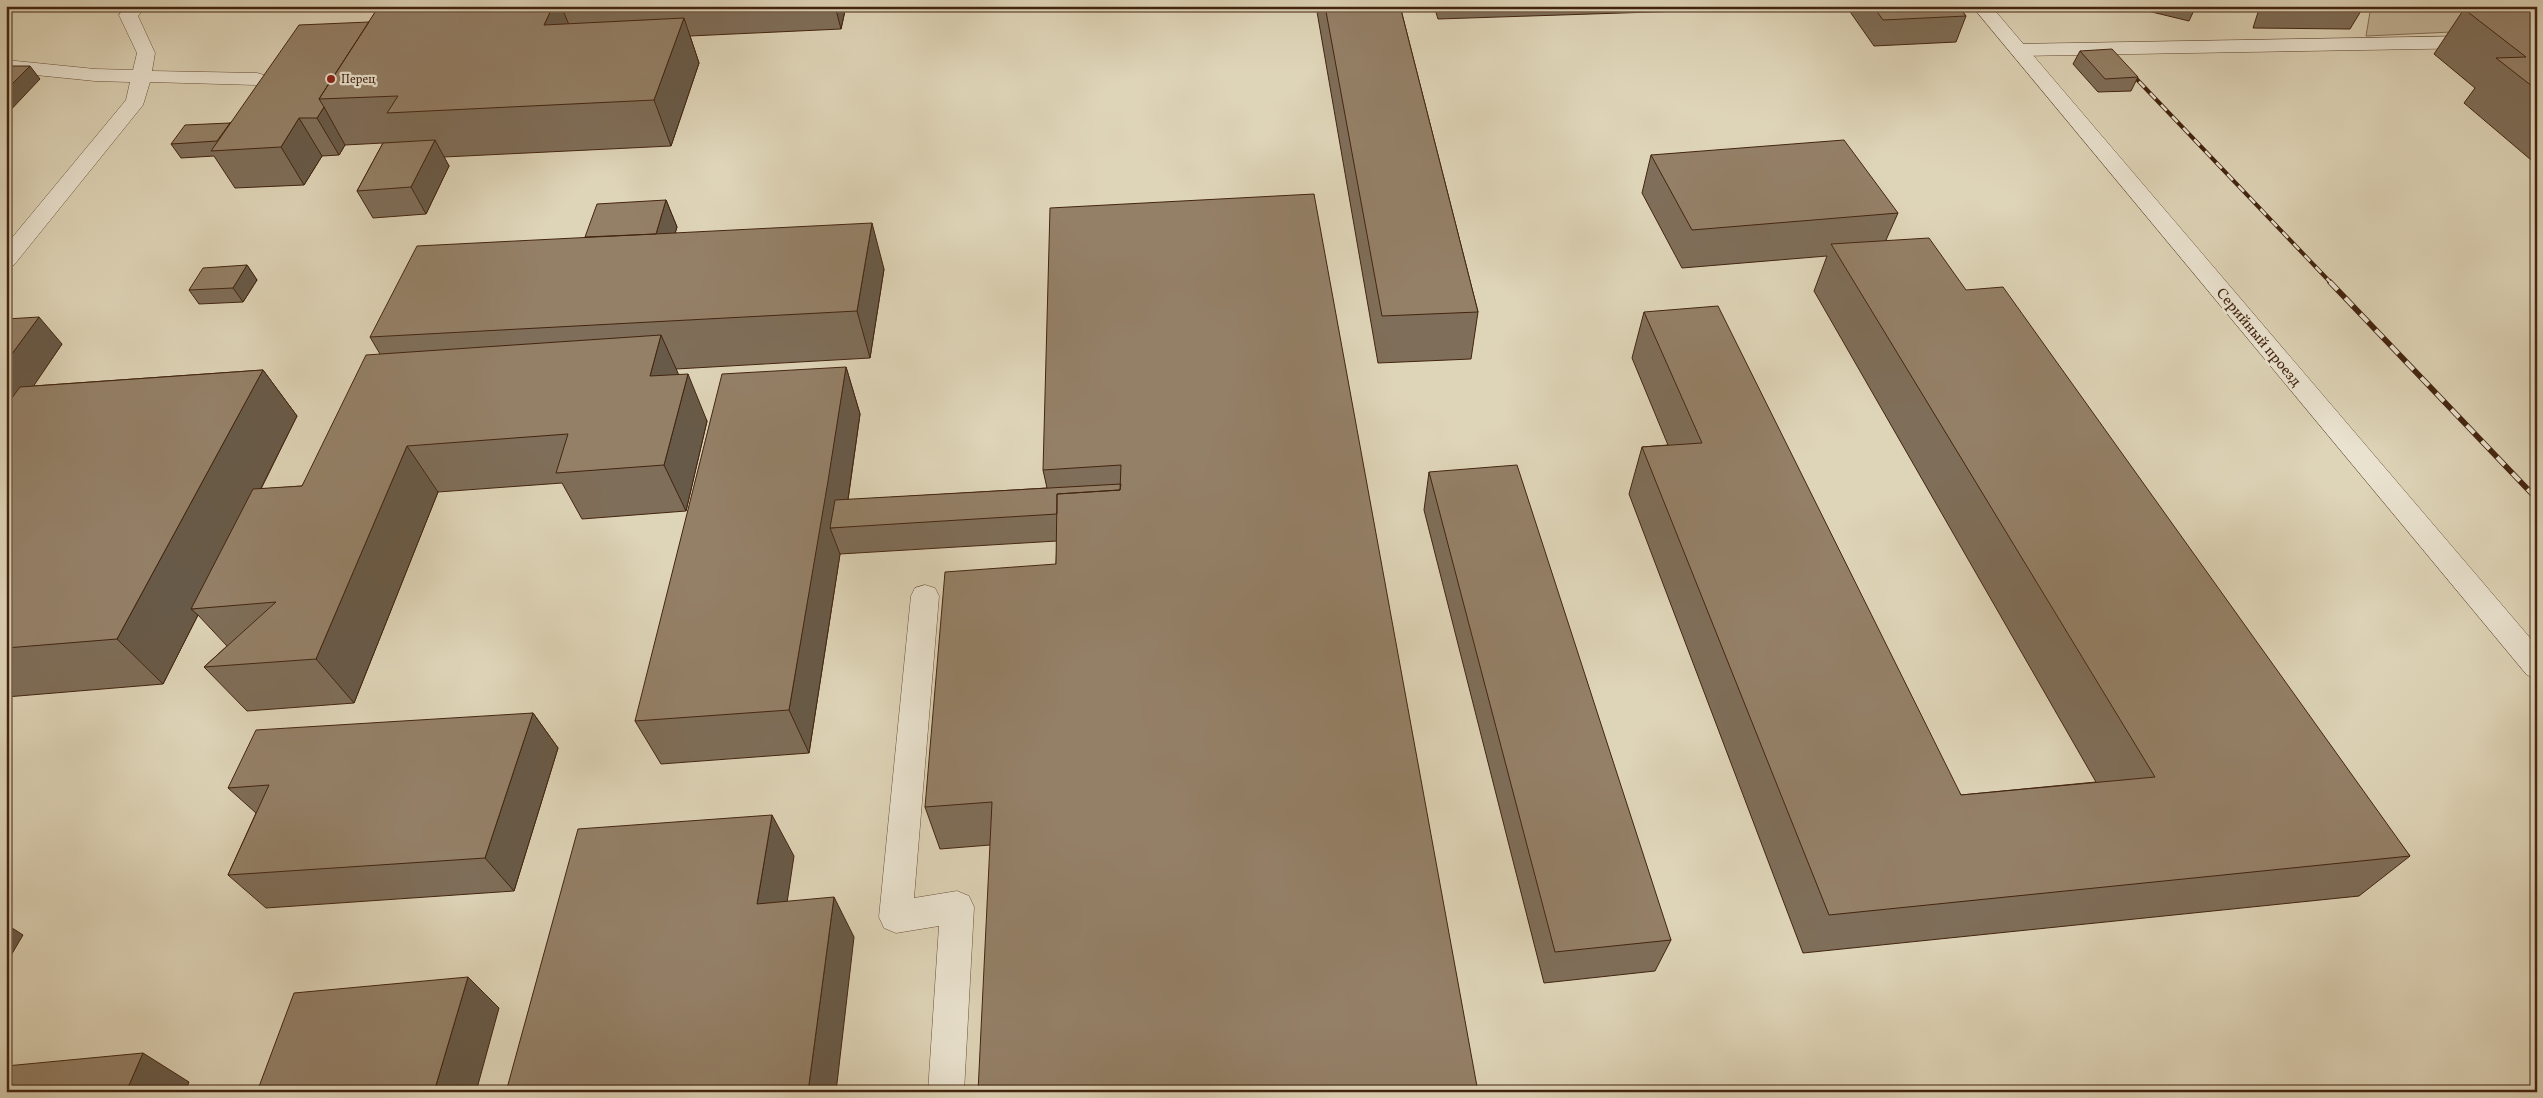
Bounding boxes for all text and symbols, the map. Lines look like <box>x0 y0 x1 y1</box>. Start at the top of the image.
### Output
place label: Перец <box>341 72 376 88</box>
marker: Перец <box>325 73 337 85</box>
street label: Серийный проезд <box>2210 284 2306 392</box>

